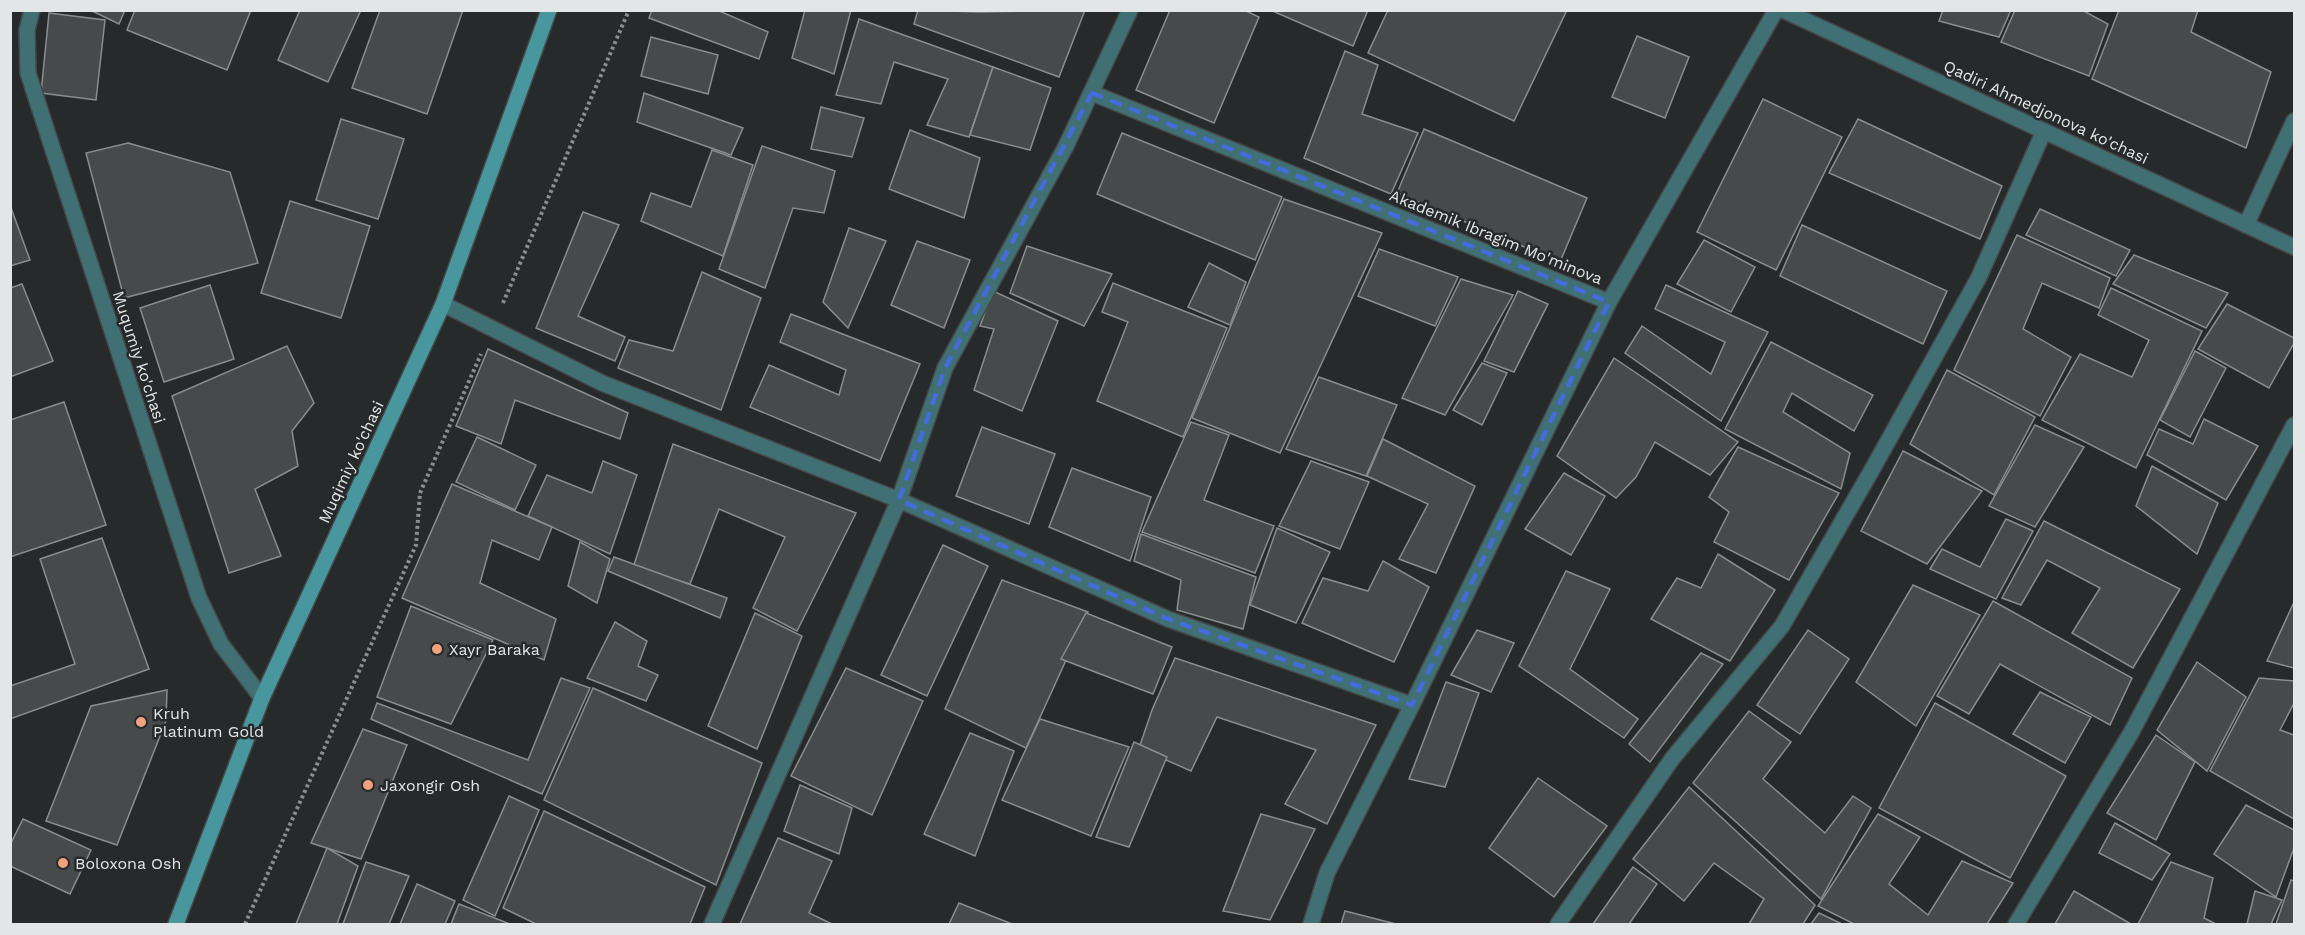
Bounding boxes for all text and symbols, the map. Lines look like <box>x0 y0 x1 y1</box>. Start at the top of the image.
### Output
street label: Qadiri Ahmedjonova ko'chasi <box>1941 56 2151 168</box>
street label: Akademik Ibragim Mo'minova <box>1387 186 1605 288</box>
street label: Muqumiy ko'chasi <box>109 288 169 426</box>
street label: Muqimiy ko'chasi <box>314 398 388 526</box>
place label: Xayr Baraka <box>449 640 540 659</box>
marker: Xayr Baraka <box>430 642 444 656</box>
place label: Kruh Platinum Gold <box>153 704 264 741</box>
marker: Kruh Platinum Gold <box>134 715 148 729</box>
place label: Jaxongir Osh <box>380 776 480 795</box>
marker: Jaxongir Osh <box>361 778 375 792</box>
place label: Boloxona Osh <box>75 854 181 873</box>
marker: Boloxona Osh <box>56 856 70 870</box>

